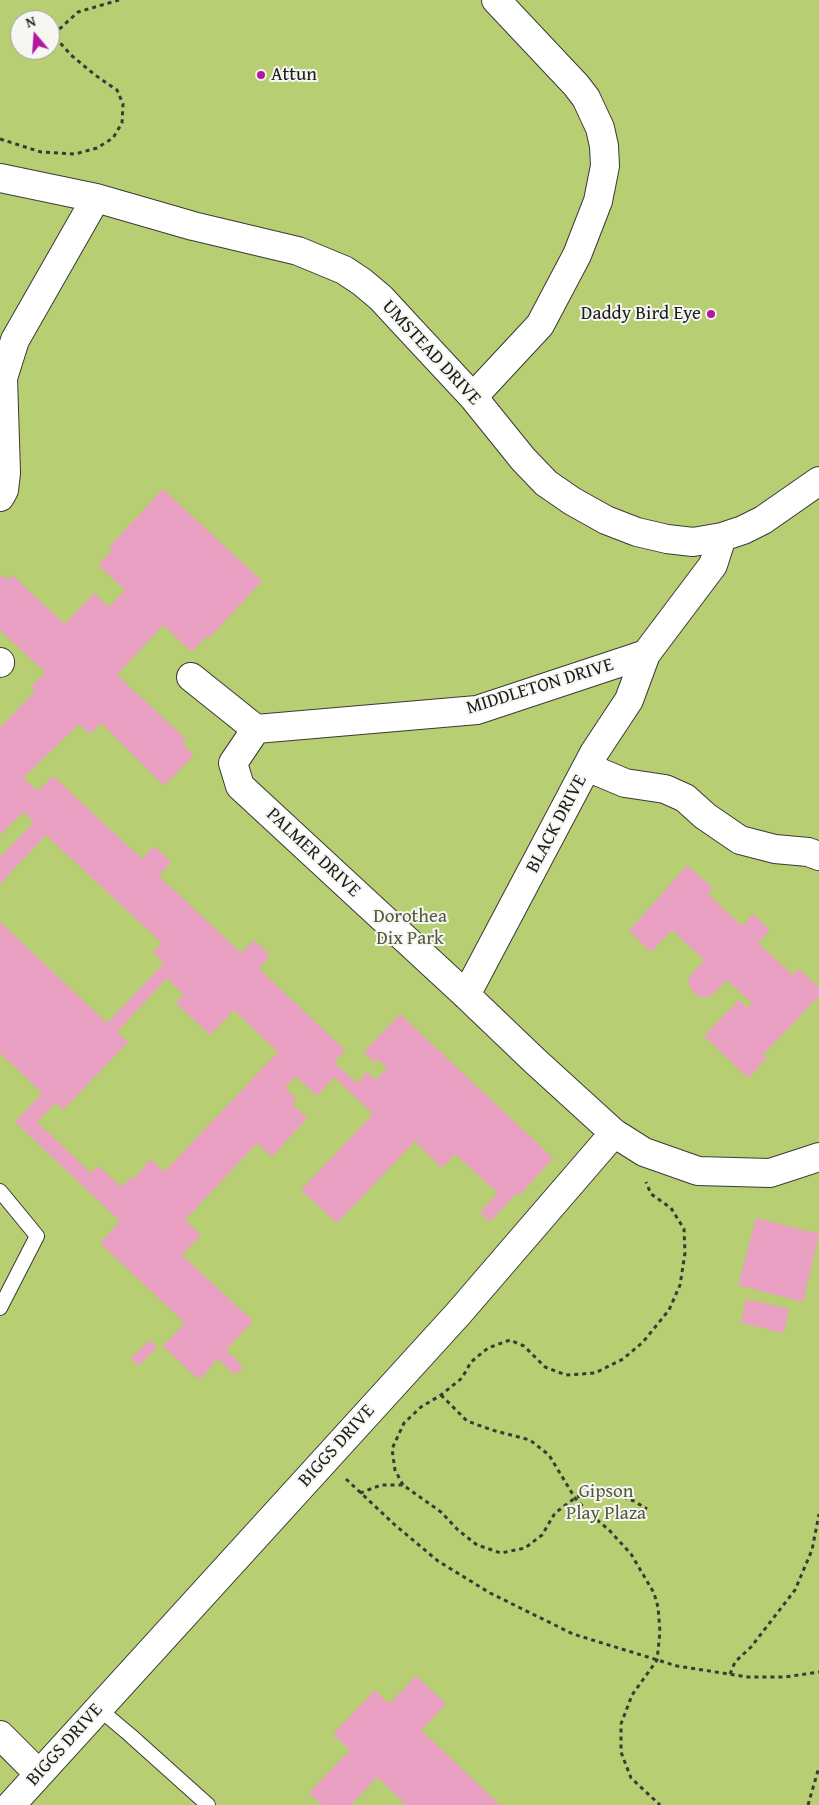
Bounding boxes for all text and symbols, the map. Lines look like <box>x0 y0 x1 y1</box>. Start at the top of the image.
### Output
north arrow <box>10 10 60 60</box>
text: N <box>23 11 38 33</box>
place label: Attun <box>271 64 317 86</box>
marker: Attun <box>255 69 267 81</box>
street label: UMSTEAD DRIVE <box>377 296 485 410</box>
place label: Daddy Bird Eye <box>581 303 701 325</box>
marker: Daddy Bird Eye <box>705 308 717 320</box>
street label: MIDDLETON DRIVE <box>464 654 616 720</box>
street label: BLACK DRIVE <box>522 771 592 877</box>
street label: PALMER DRIVE <box>261 804 365 902</box>
park label: Dorothea Dix Park <box>373 906 447 950</box>
street label: BIGGS DRIVE <box>294 1400 380 1492</box>
park label: Gipson Play Plaza <box>566 1481 646 1525</box>
street label: BIGGS DRIVE <box>22 1699 108 1791</box>

